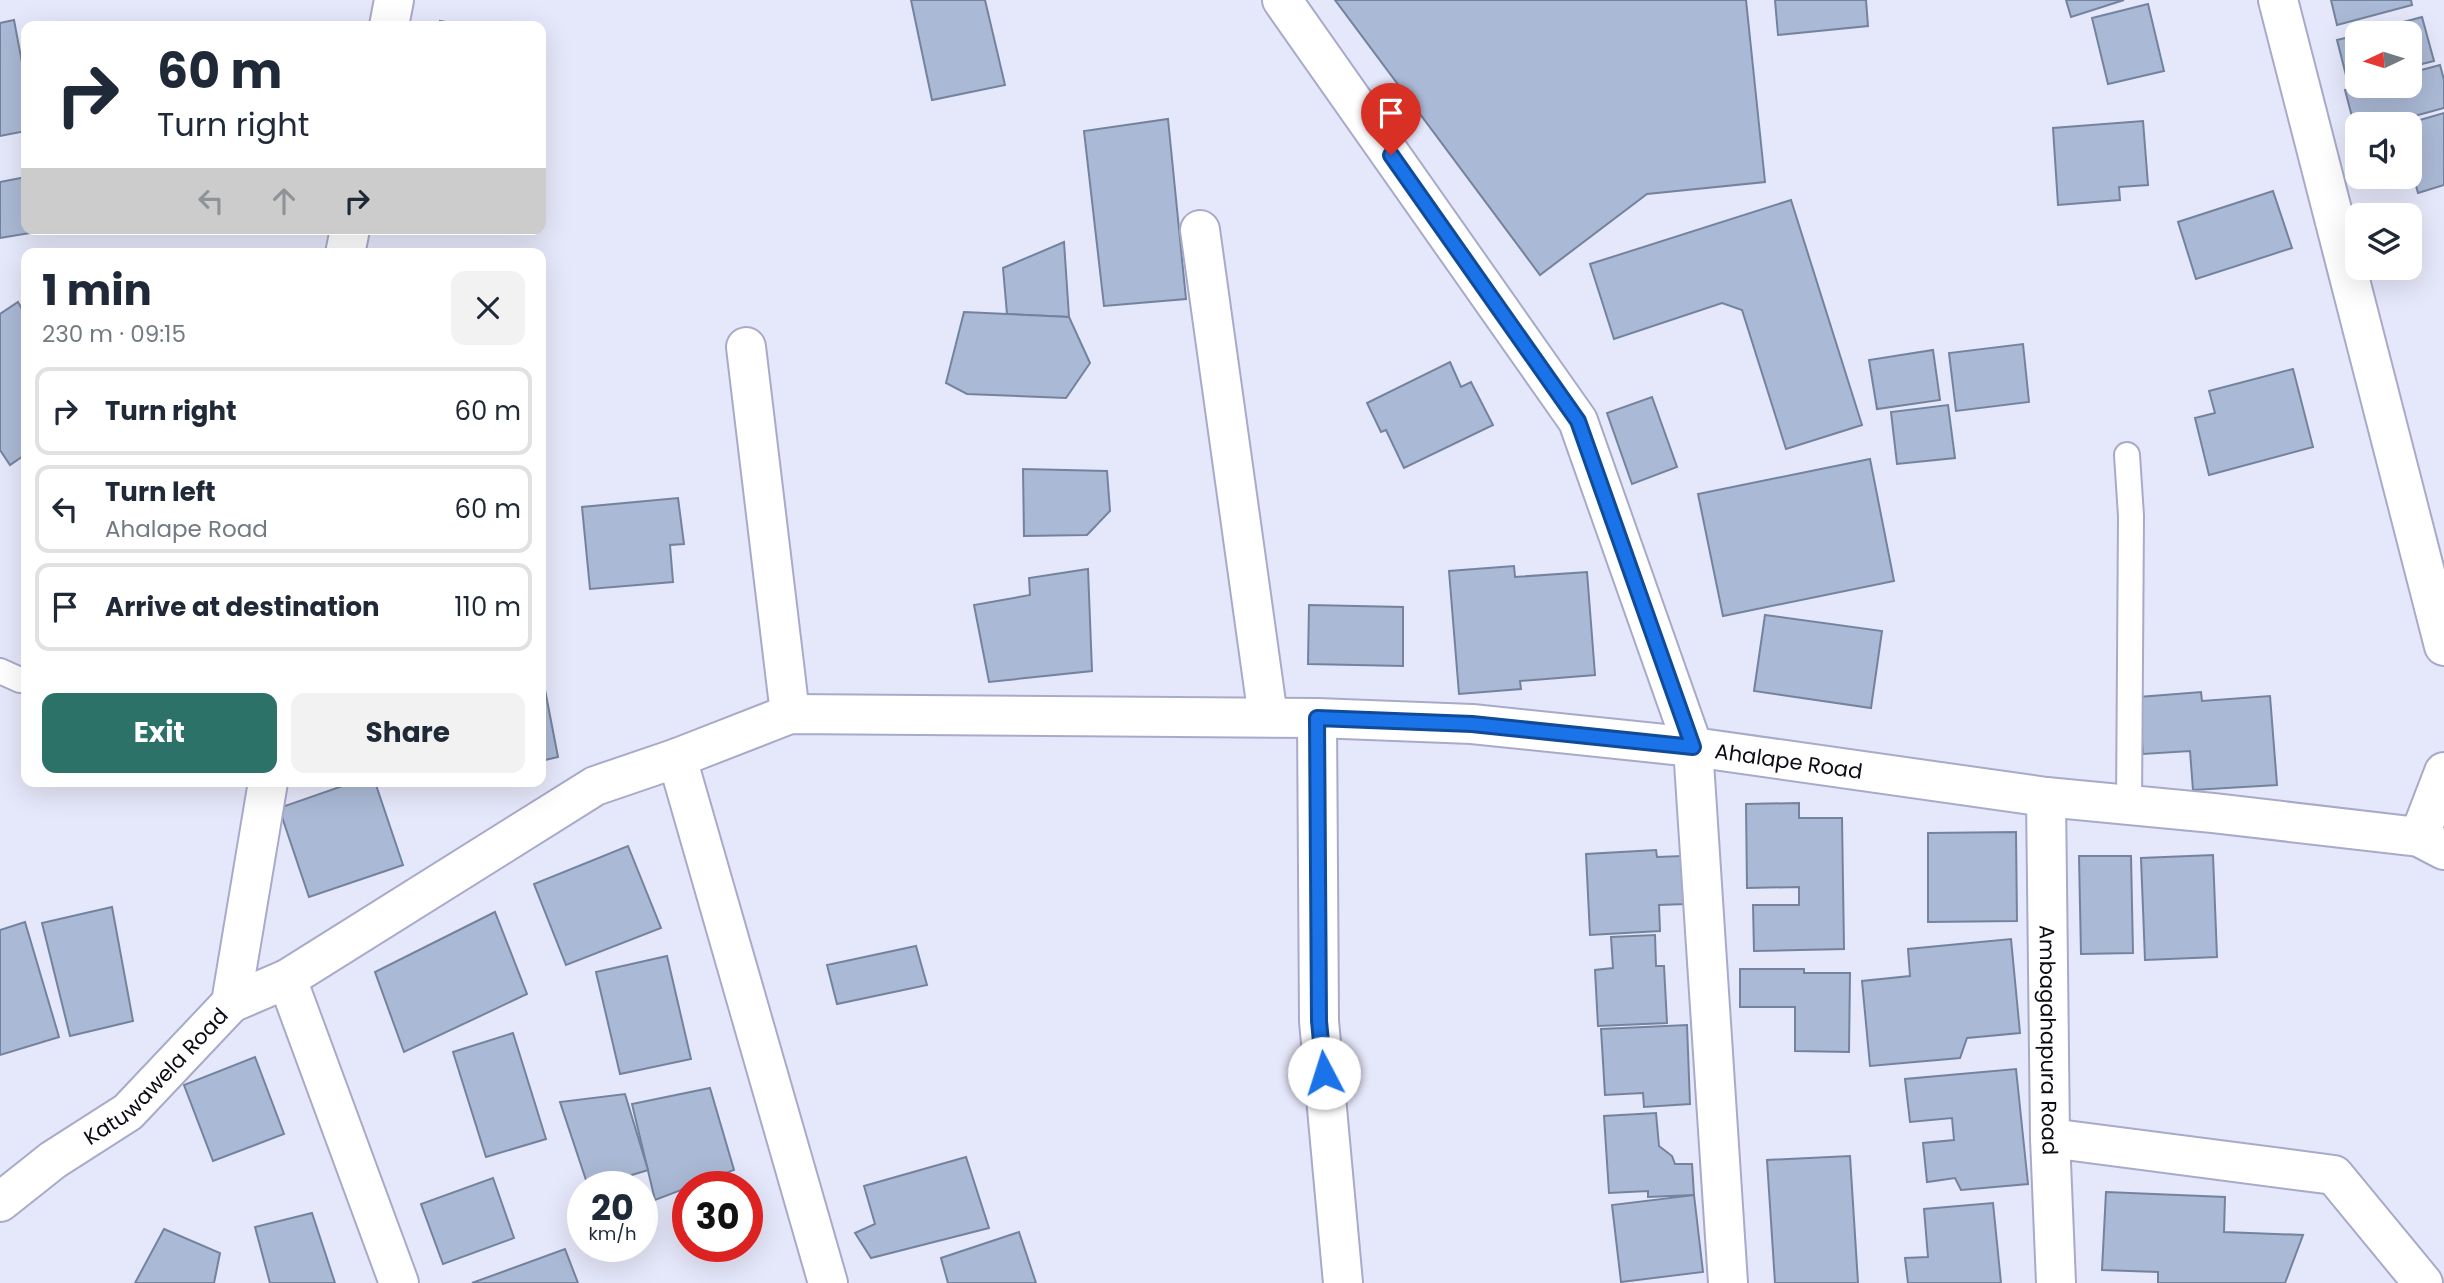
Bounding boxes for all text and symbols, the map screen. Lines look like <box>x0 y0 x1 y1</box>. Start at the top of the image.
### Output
north arrow <box>2345 21 2422 98</box>
map controls <box>2345 21 2422 280</box>
text: 60 m <box>157 37 282 105</box>
icon: right <box>42 49 133 140</box>
pin <box>1361 83 1421 155</box>
icon: arrive <box>1372 94 1410 132</box>
text: Turn right <box>157 102 309 147</box>
button: sound <box>2345 112 2422 189</box>
icon: left <box>192 182 230 220</box>
icon: ahead <box>265 182 303 220</box>
icon: right <box>338 182 376 220</box>
button: layers <box>2345 203 2422 280</box>
text: 1 min <box>42 261 152 320</box>
button: close <box>451 271 525 345</box>
text: 230 m · 09:15 <box>42 318 186 350</box>
icon: right <box>46 392 84 430</box>
text: Turn right <box>105 393 237 429</box>
text: 60 m <box>454 393 521 429</box>
text: Turn left <box>105 474 216 510</box>
icon: left <box>46 490 84 528</box>
text: 60 m <box>454 491 521 527</box>
text: Ahalape Road <box>105 513 268 545</box>
icon: arrive <box>46 588 84 626</box>
text: Arrive at destination <box>105 589 380 625</box>
text: 110 m <box>454 589 521 625</box>
button: Exit <box>42 693 277 773</box>
button: Share <box>291 693 525 773</box>
street label: Ahalape Road <box>1713 736 1864 785</box>
street label: Ambagahapura Road <box>2033 925 2065 1156</box>
street label: Katuwawela Road <box>78 1001 234 1151</box>
position arrow <box>1287 1036 1361 1110</box>
speed limit sign: 30 <box>672 1171 763 1262</box>
text: 20 <box>591 1183 634 1232</box>
text: km/h <box>589 1221 636 1246</box>

